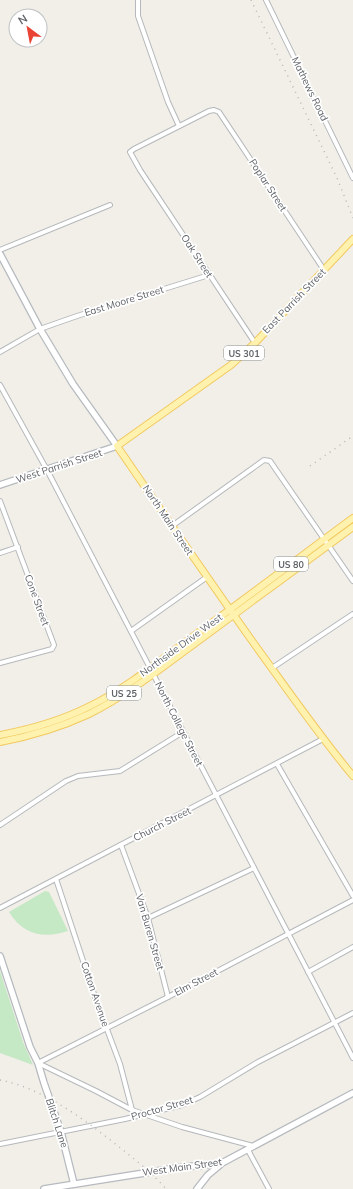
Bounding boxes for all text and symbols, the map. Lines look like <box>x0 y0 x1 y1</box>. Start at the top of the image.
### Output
north arrow <box>8 8 48 48</box>
text: N <box>15 11 30 28</box>
street label: Mathews Road <box>289 55 331 123</box>
street label: Poplar Street <box>246 156 290 214</box>
street label: Oak Street <box>178 232 216 281</box>
street label: East Parrish Street <box>260 265 329 336</box>
street label: East Moore Street <box>83 283 166 319</box>
road number: US 301 <box>224 346 264 360</box>
street label: West Parrish Street <box>14 446 104 486</box>
street label: North Main Street <box>140 482 197 558</box>
road number: US 80 <box>274 557 308 571</box>
street label: Cone Street <box>22 573 52 628</box>
street label: Northside Drive West <box>137 610 225 679</box>
street label: North College Street <box>152 680 206 769</box>
road number: US 25 <box>107 686 141 700</box>
street label: Church Street <box>131 804 194 844</box>
street label: Van Buren Street <box>133 892 167 972</box>
street label: Cotton Avenue <box>78 960 112 1028</box>
street label: Elm Street <box>172 965 220 999</box>
street label: Proctor Street <box>130 1093 195 1123</box>
street label: Blitch Lane <box>43 1097 71 1149</box>
street label: West Main Street <box>141 1155 223 1179</box>

